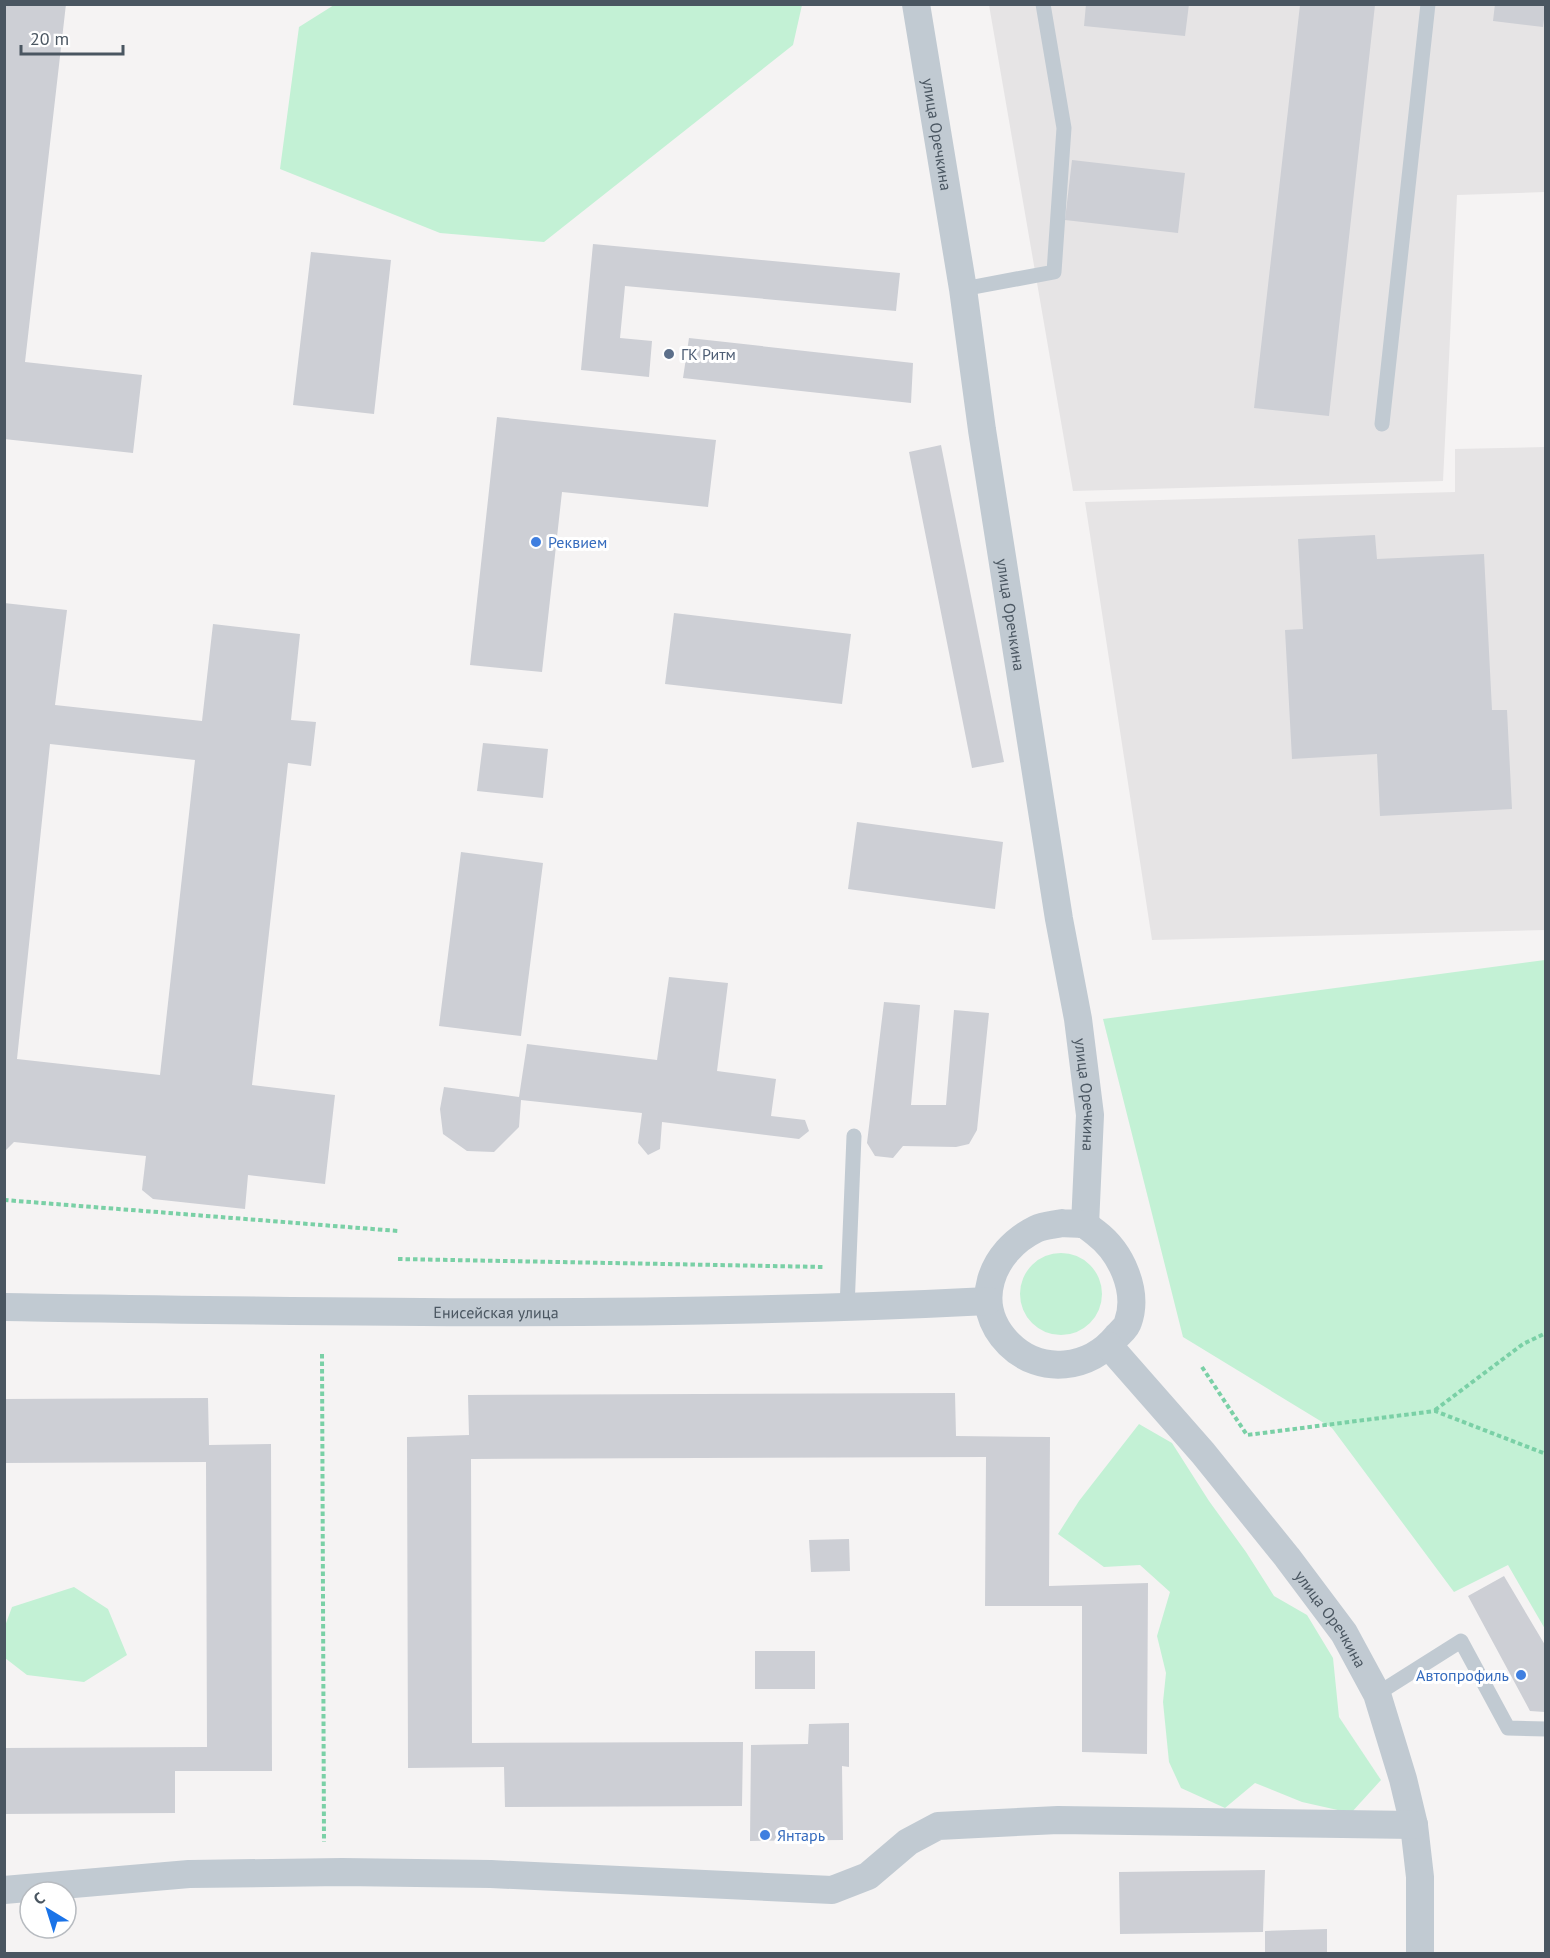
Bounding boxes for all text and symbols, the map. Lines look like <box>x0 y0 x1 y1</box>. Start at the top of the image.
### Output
scale bar <box>21 18 123 56</box>
text: 20 m <box>30 27 69 50</box>
street label: улица Оречкина <box>918 77 957 192</box>
place label: ГК Ритм <box>681 344 736 364</box>
marker: ГК Ритм <box>662 347 676 361</box>
place label: Реквием <box>548 532 607 552</box>
marker: Реквием <box>529 535 543 549</box>
street label: улица Оречкина <box>992 557 1030 672</box>
street label: улица Оречкина <box>1070 1037 1100 1152</box>
street label: Енисейская улица <box>433 1302 559 1322</box>
street label: улица Оречкина <box>1290 1566 1371 1671</box>
place label: Автопрофиль <box>1416 1665 1509 1685</box>
marker: Автопрофиль <box>1514 1668 1528 1682</box>
place label: Янтарь <box>777 1825 825 1845</box>
marker: Янтарь <box>758 1828 772 1842</box>
north arrow <box>18 1880 78 1940</box>
text: С <box>29 1888 48 1909</box>

